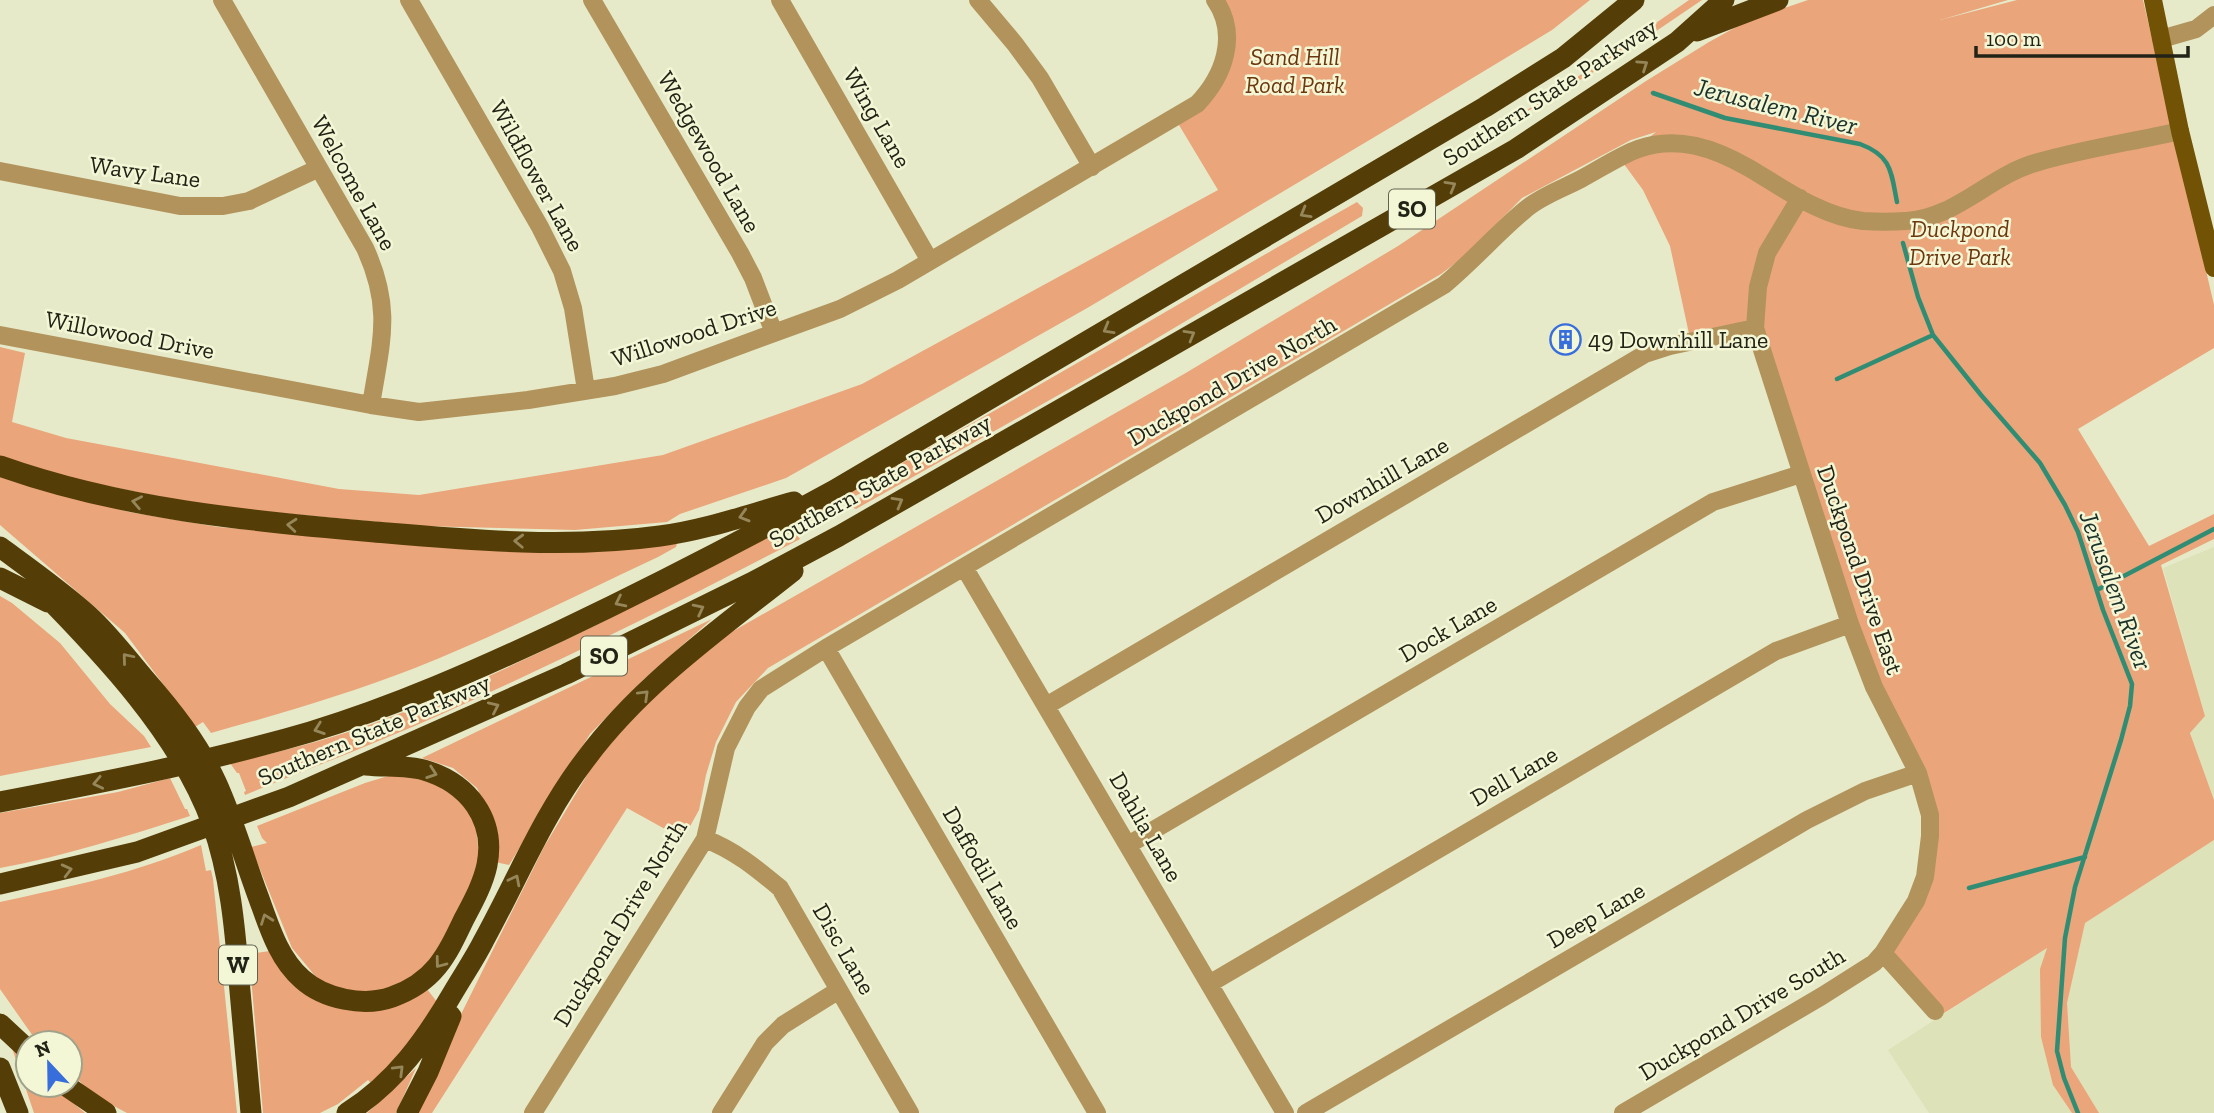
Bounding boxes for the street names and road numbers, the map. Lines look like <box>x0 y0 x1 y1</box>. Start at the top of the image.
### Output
street label: Southern State Parkway <box>1437 11 1663 172</box>
street label: Wing Lane <box>837 63 918 173</box>
street label: Wedgewood Lane <box>652 66 767 237</box>
street label: Wildflower Lane <box>484 95 591 256</box>
street label: Welcome Lane <box>306 110 403 255</box>
street label: Wavy Lane <box>88 149 202 194</box>
road number: SO <box>1389 190 1435 229</box>
street label: Willowood Drive <box>608 292 780 373</box>
street label: Willowood Drive <box>43 304 217 365</box>
street label: Duckpond Drive North <box>1122 309 1342 452</box>
street label: Southern State Parkway <box>763 407 997 554</box>
street label: Downhill Lane <box>1310 430 1454 529</box>
street label: Duckpond Drive East <box>1811 462 1910 678</box>
street label: Dock Lane <box>1394 589 1502 668</box>
road number: SO <box>581 636 627 676</box>
street label: Southern State Parkway <box>253 667 495 792</box>
street label: Dell Lane <box>1465 739 1563 812</box>
street label: Dahlia Lane <box>1103 767 1189 887</box>
street label: Daffodil Lane <box>937 801 1030 934</box>
street label: Duckpond Drive North <box>546 814 693 1031</box>
street label: Deep Lane <box>1542 875 1650 954</box>
street label: Disc Lane <box>807 898 882 999</box>
street label: Duckpond Drive South <box>1634 940 1850 1086</box>
road number: W <box>219 946 257 984</box>

